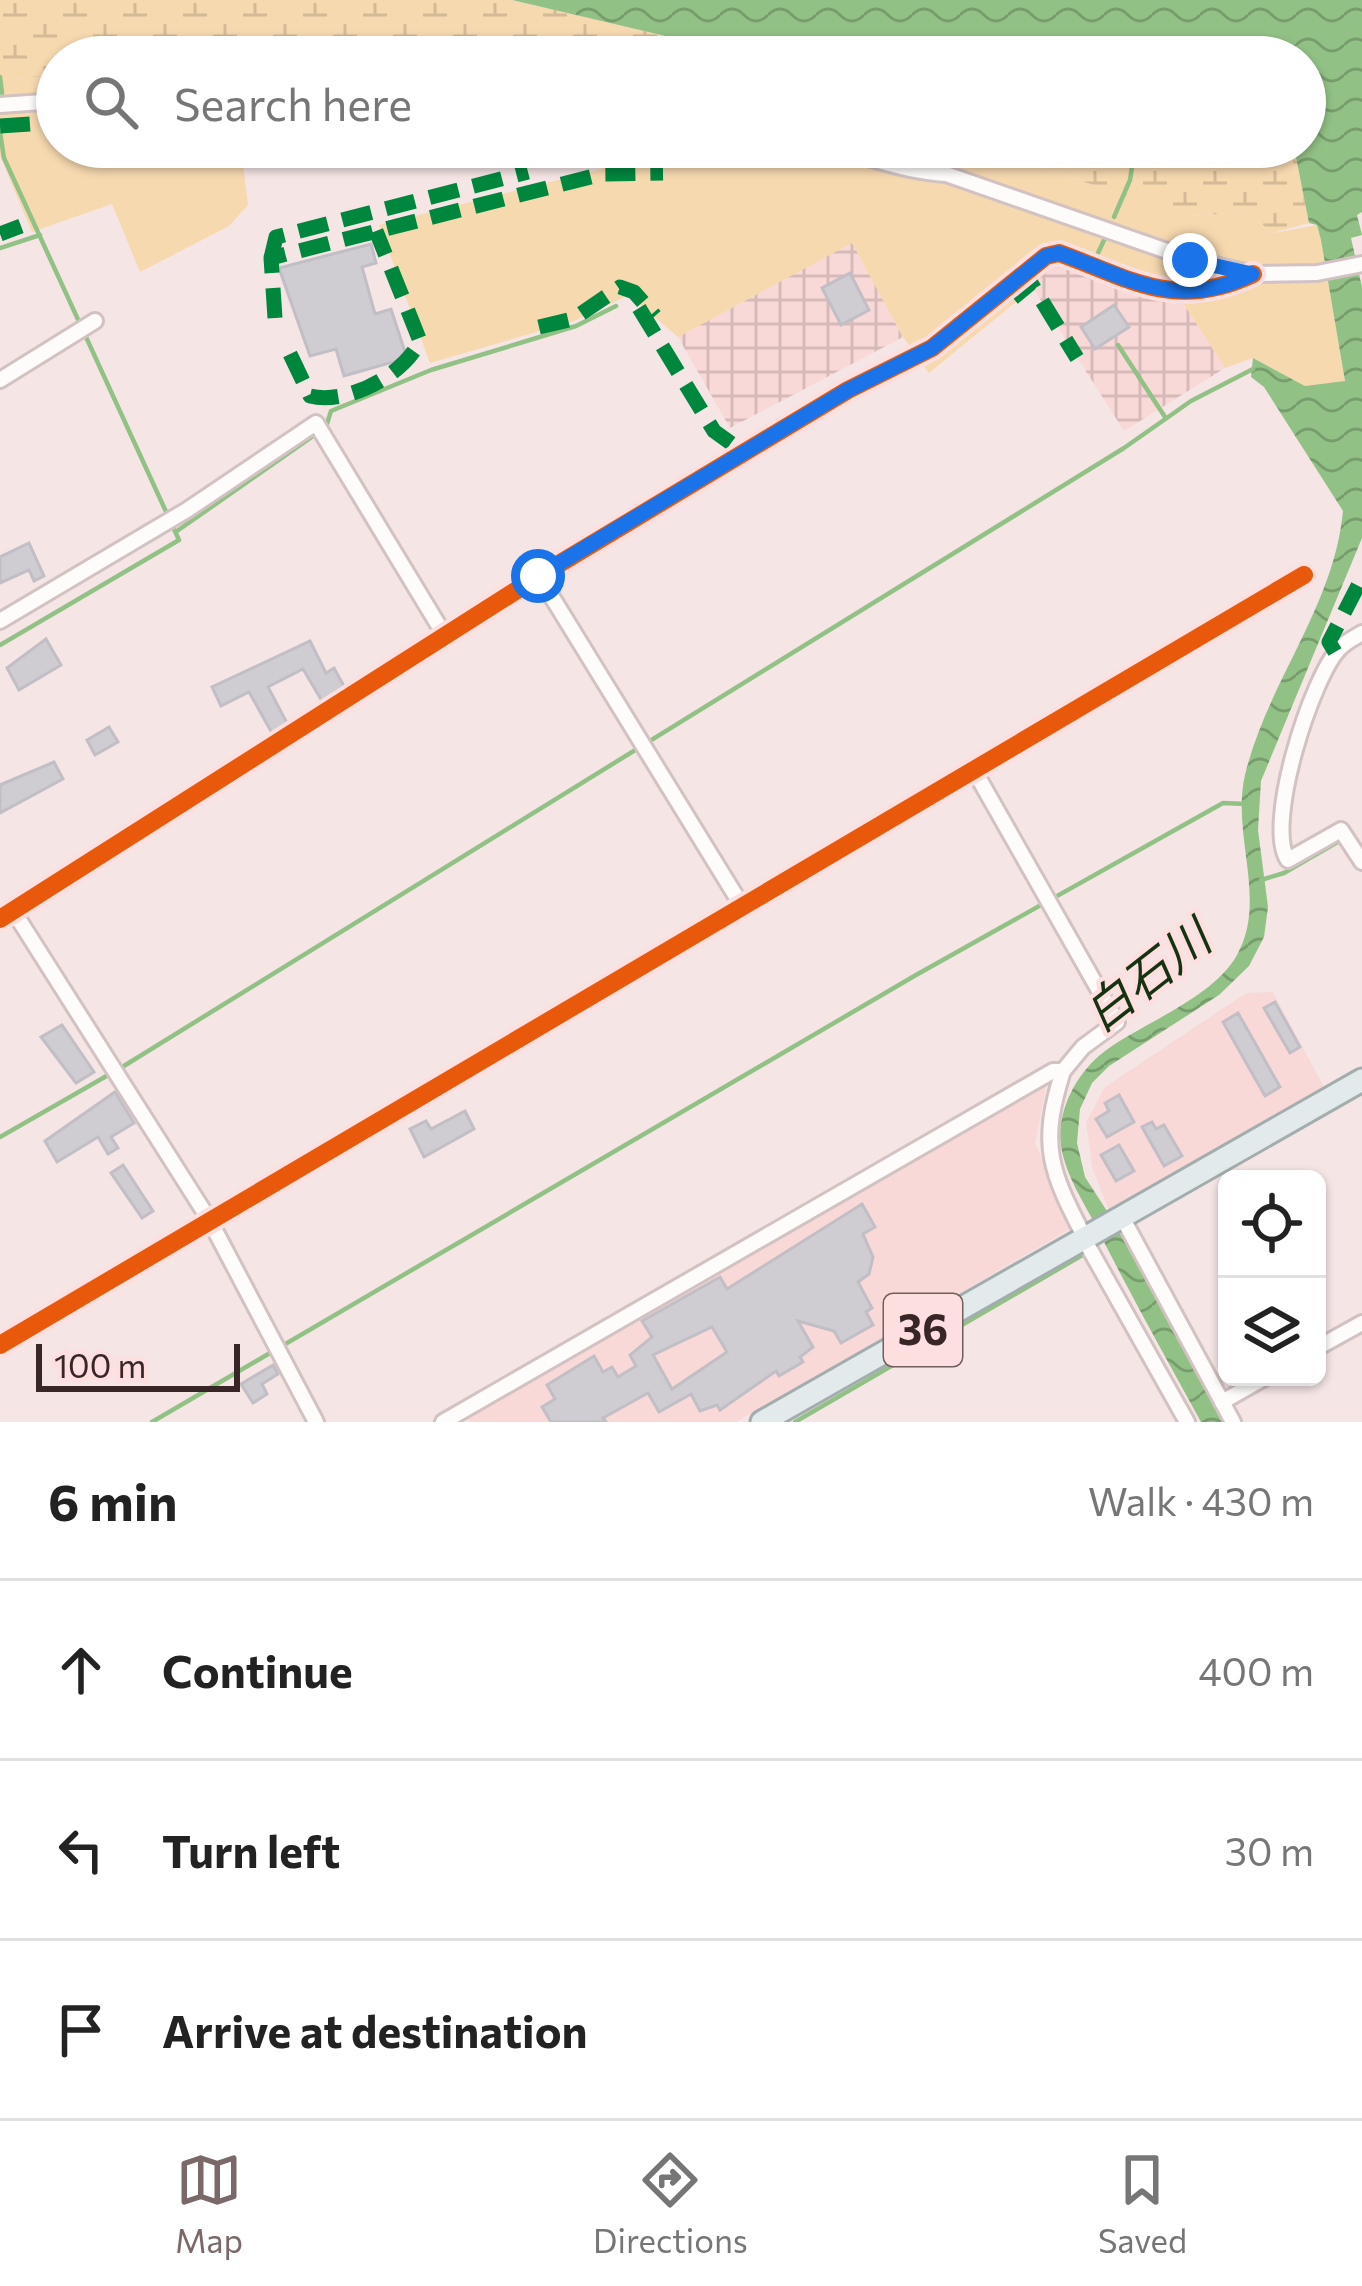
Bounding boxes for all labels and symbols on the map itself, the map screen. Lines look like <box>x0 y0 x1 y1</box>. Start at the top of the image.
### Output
route end <box>1163 233 1217 287</box>
route start <box>511 549 565 603</box>
water label: 白石川 <box>1071 903 1224 1042</box>
road number: 36 <box>884 1294 962 1366</box>
scale bar <box>36 1338 240 1391</box>

